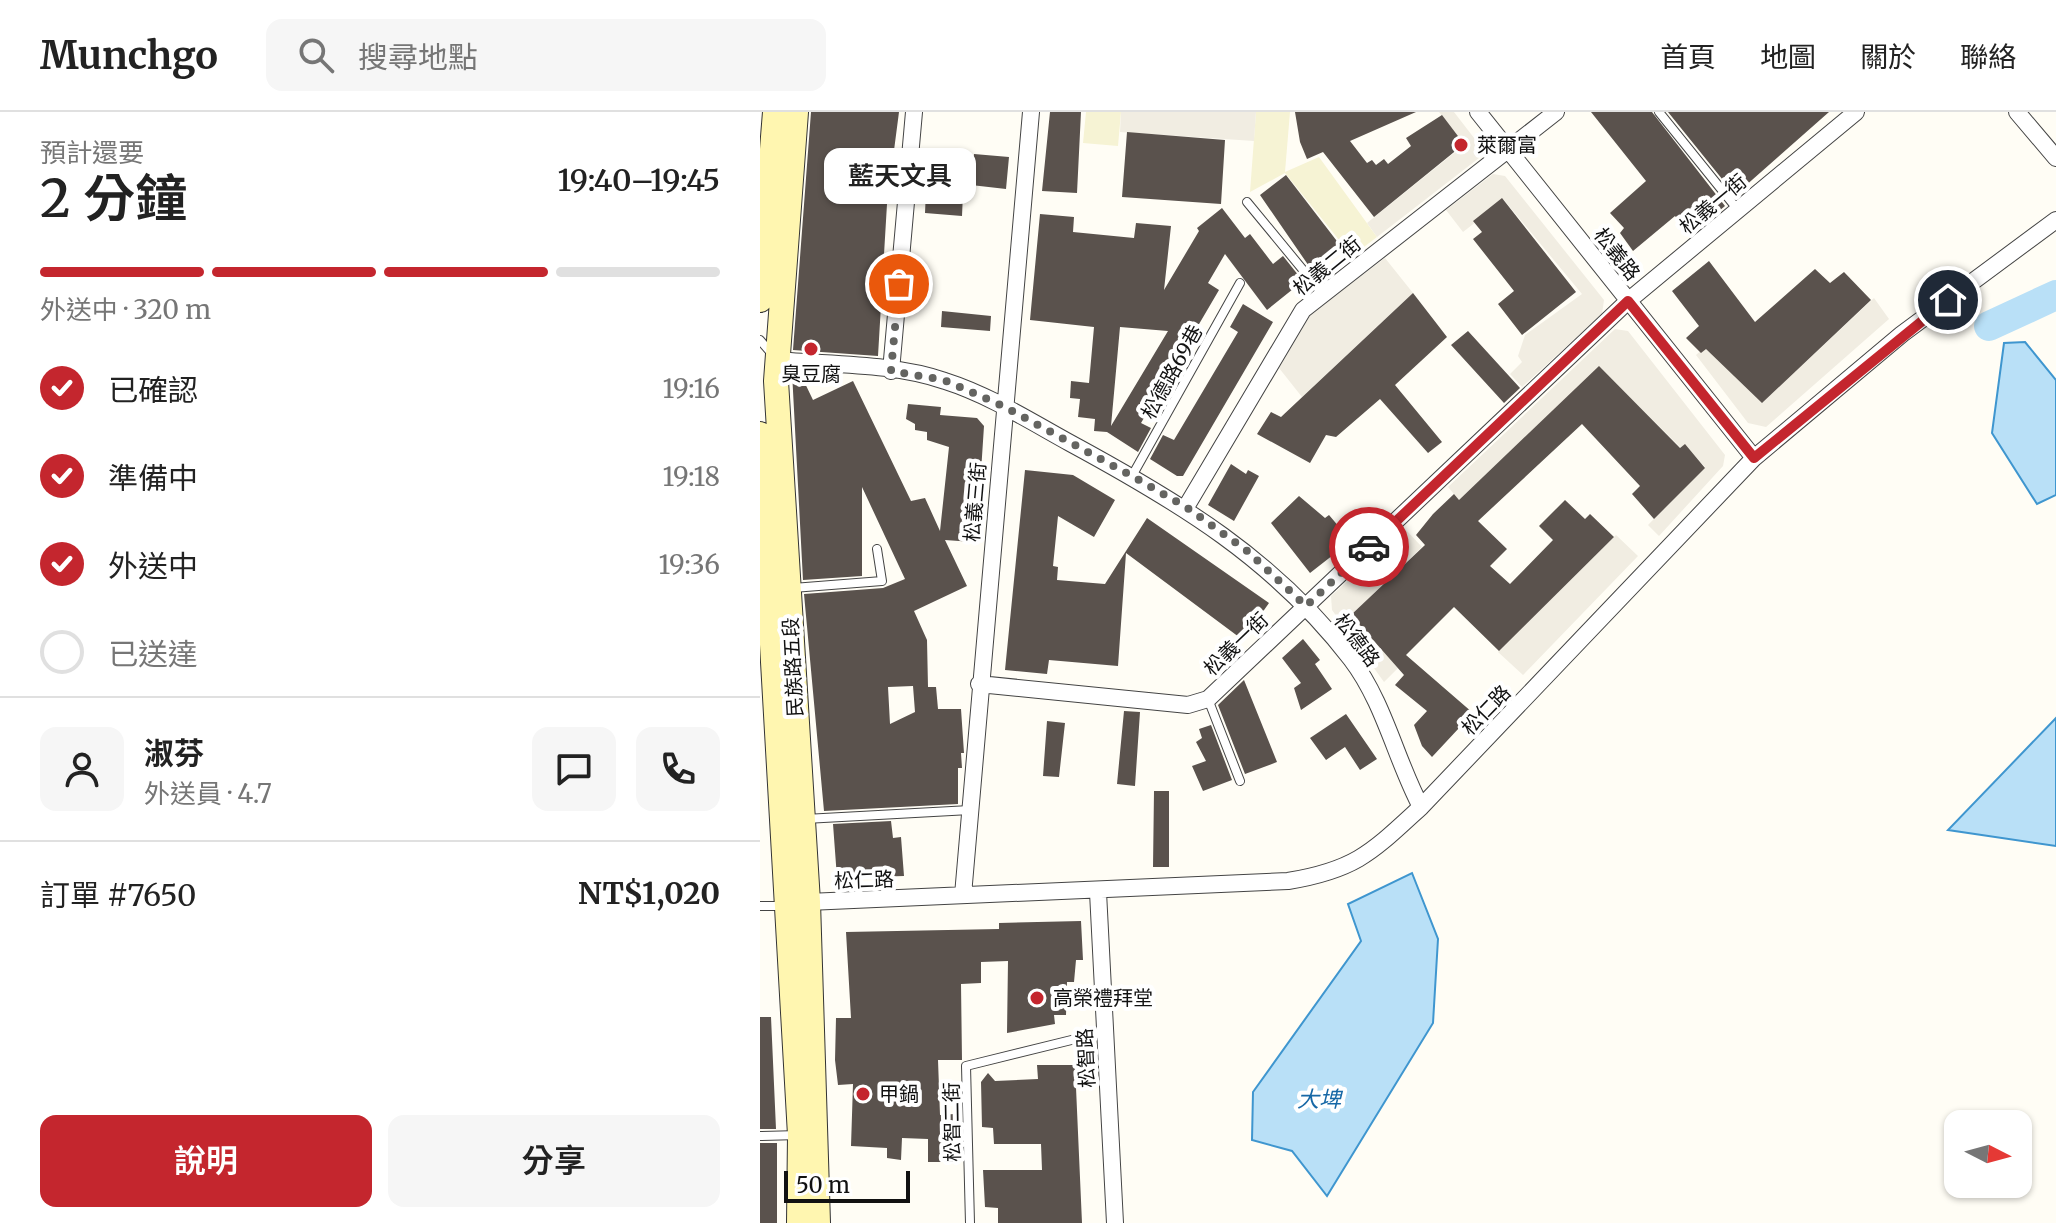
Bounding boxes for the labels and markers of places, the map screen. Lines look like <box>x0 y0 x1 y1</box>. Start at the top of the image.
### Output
place label: 萊爾富 <box>1477 132 1537 157</box>
marker: 萊爾富 <box>1452 136 1470 154</box>
callout: 藍天文具 <box>823 148 975 204</box>
pin <box>865 250 933 318</box>
pin <box>1914 266 1982 334</box>
marker: 臭豆腐 <box>802 340 820 358</box>
place label: 臭豆腐 <box>781 361 841 386</box>
place label: 高榮禮拜堂 <box>1053 985 1153 1010</box>
marker: 高榮禮拜堂 <box>1028 989 1046 1007</box>
place label: 甲鍋 <box>879 1081 919 1106</box>
marker: 甲鍋 <box>854 1085 872 1103</box>

